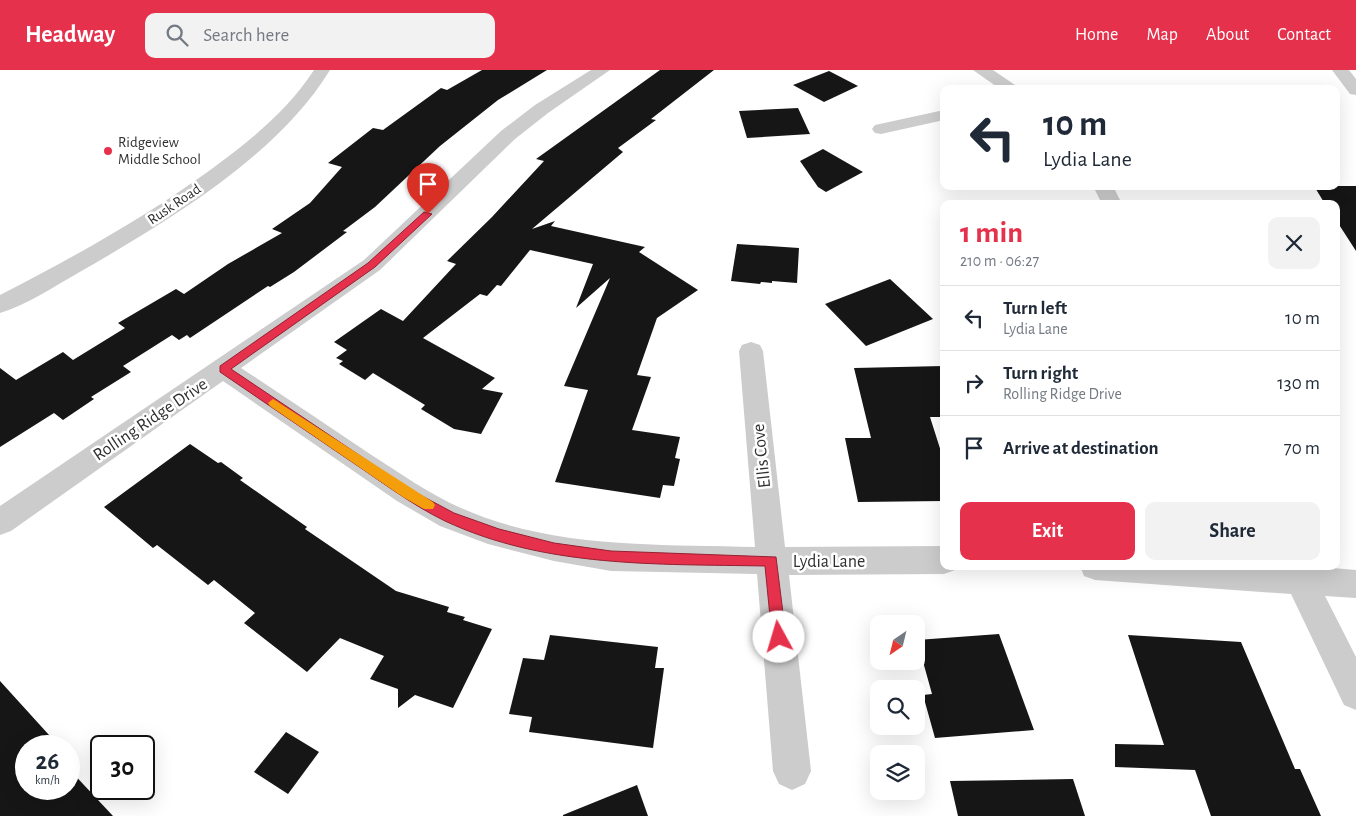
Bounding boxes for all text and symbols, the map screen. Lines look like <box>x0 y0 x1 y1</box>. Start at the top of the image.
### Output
search box <box>145 13 495 58</box>
icon: search <box>163 21 191 49</box>
text: Headway <box>25 23 115 47</box>
text: Search here <box>203 26 289 45</box>
text: Home <box>1075 26 1118 44</box>
text: Map <box>1146 26 1178 44</box>
text: About <box>1206 26 1249 44</box>
text: Contact <box>1277 26 1331 44</box>
icon: left <box>960 105 1025 170</box>
text: 10 m <box>1043 107 1107 142</box>
place label: Ridgeview Middle School <box>118 135 201 167</box>
marker: Ridgeview Middle School <box>102 145 114 157</box>
text: Lydia Lane <box>1043 148 1132 170</box>
pin <box>407 163 449 214</box>
icon: arrive <box>414 170 442 198</box>
street label: Rusk Road <box>145 181 204 228</box>
button: close <box>1268 217 1320 269</box>
text: 1 min <box>960 218 1023 248</box>
text: 210 m · 06:27 <box>960 253 1039 269</box>
text: Turn left <box>1003 299 1067 318</box>
icon: left <box>960 304 988 332</box>
text: 10 m <box>1285 309 1320 328</box>
text: Lydia Lane <box>1003 321 1068 337</box>
text: Turn right <box>1003 364 1078 383</box>
icon: right <box>960 369 988 397</box>
text: 130 m <box>1277 374 1320 393</box>
street label: Rolling Ridge Drive <box>90 375 211 465</box>
text: Rolling Ridge Drive <box>1003 386 1122 402</box>
street label: Ellis Cove <box>750 423 774 489</box>
icon: arrive <box>960 434 988 462</box>
text: Arrive at destination <box>1003 439 1159 458</box>
text: 70 m <box>1284 439 1320 458</box>
button: Exit <box>960 502 1135 560</box>
button: Share <box>1145 502 1320 560</box>
street label: Lydia Lane <box>793 553 865 571</box>
position arrow <box>752 610 804 662</box>
north arrow <box>870 615 925 670</box>
map controls <box>870 615 925 800</box>
button: search <box>870 680 925 735</box>
speed limit sign: 30 <box>90 735 155 800</box>
button: layers <box>870 745 925 800</box>
text: 26 <box>36 749 59 774</box>
text: km/h <box>35 774 60 786</box>

